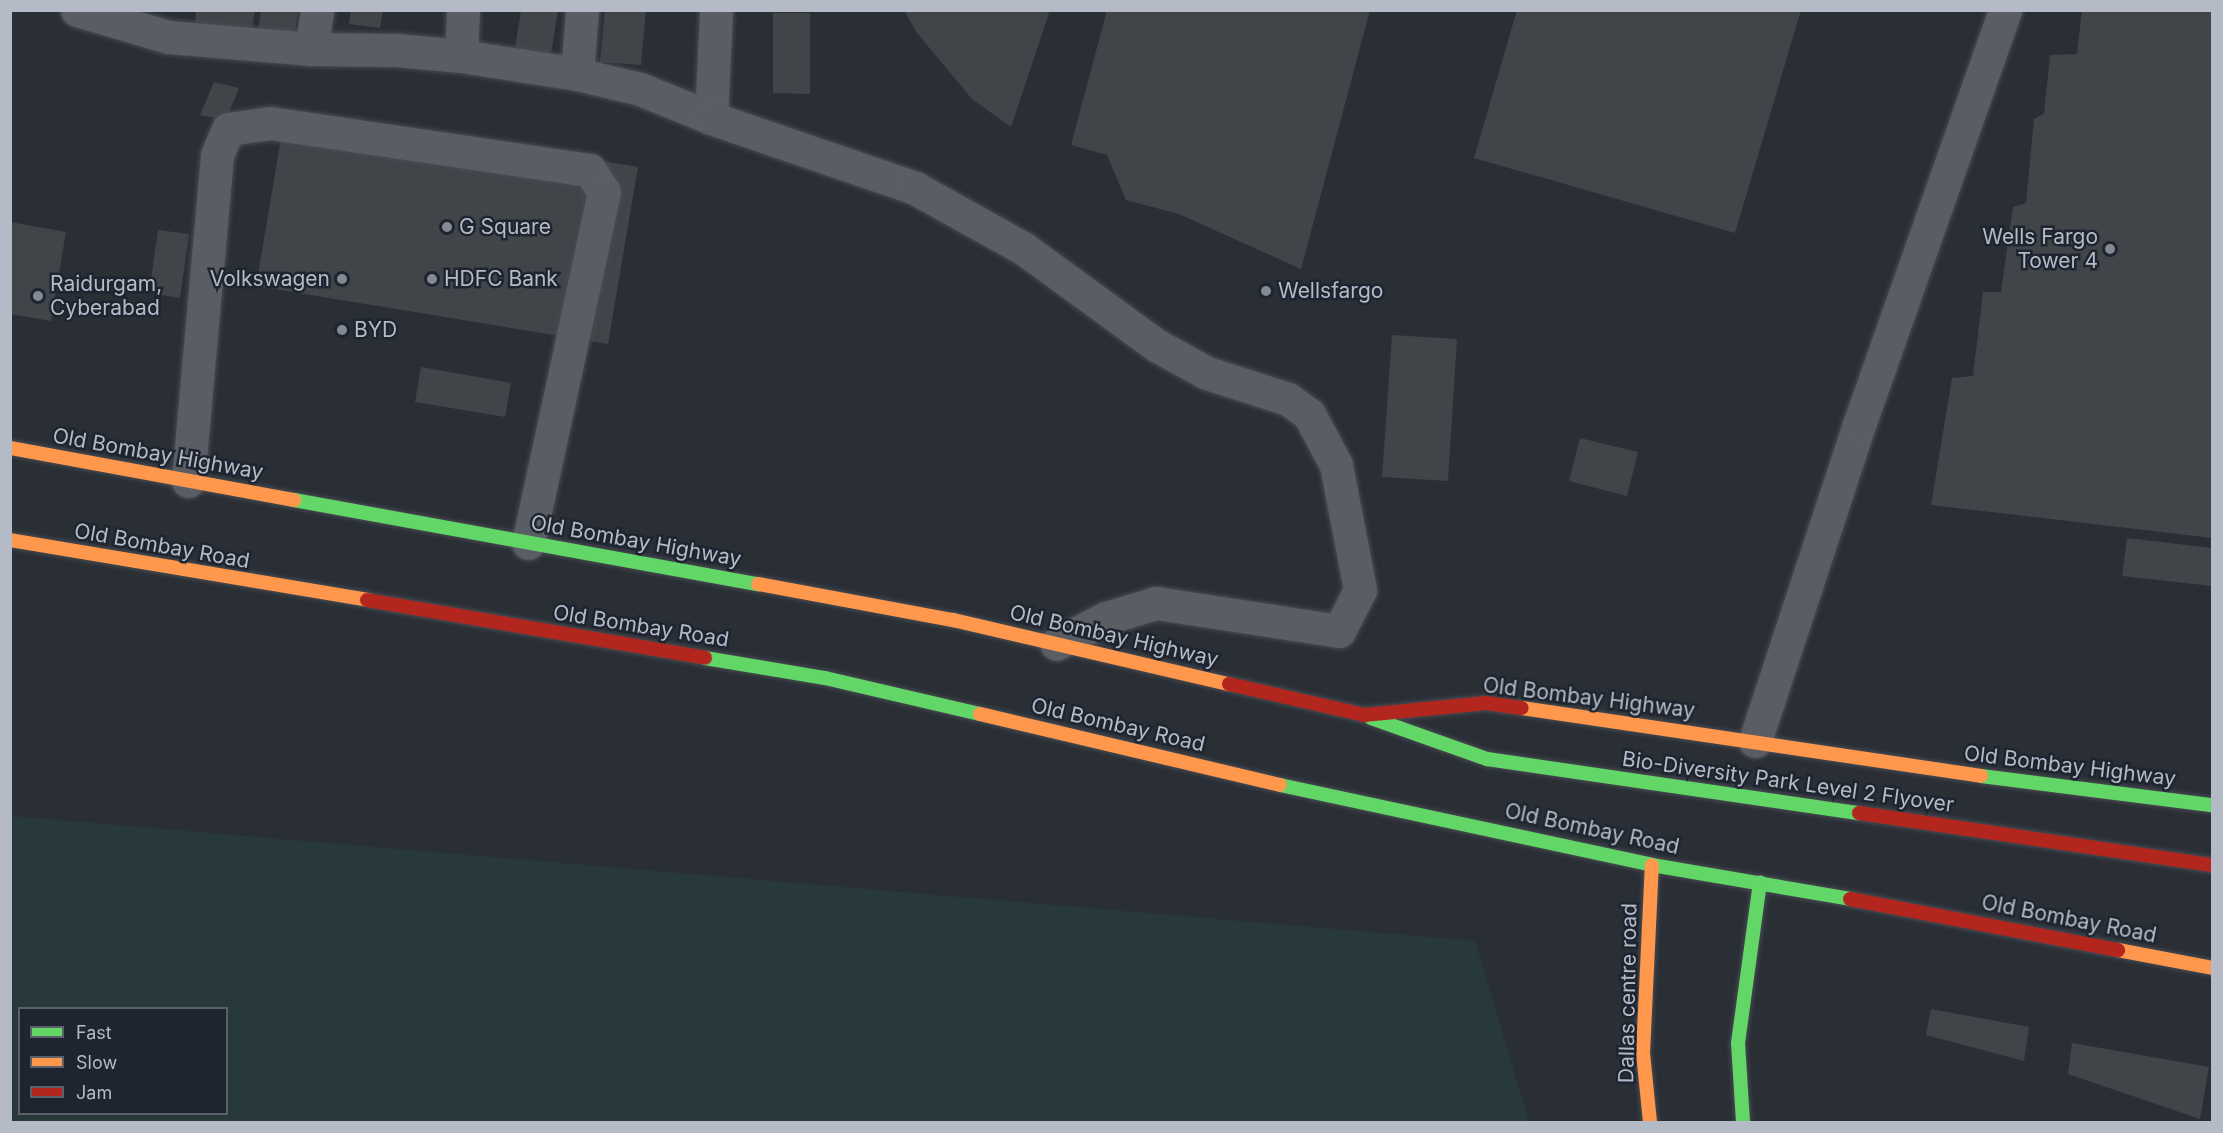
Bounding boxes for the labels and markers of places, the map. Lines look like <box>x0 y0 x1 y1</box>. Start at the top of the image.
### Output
place label: G Square <box>459 214 551 240</box>
marker: G Square <box>440 220 454 234</box>
place label: Wells Fargo Tower 4 <box>1982 224 2098 274</box>
marker: Wells Fargo Tower 4 <box>2103 242 2117 256</box>
place label: Volkswagen <box>210 266 330 292</box>
place label: HDFC Bank <box>444 266 558 292</box>
place label: Raidurgam, Cyberabad <box>50 271 162 321</box>
marker: Volkswagen <box>335 272 349 286</box>
marker: HDFC Bank <box>425 272 439 286</box>
place label: Wellsfargo <box>1278 278 1383 304</box>
marker: Wellsfargo <box>1259 284 1273 298</box>
marker: Raidurgam, Cyberabad <box>31 289 45 303</box>
place label: BYD <box>354 317 397 343</box>
marker: BYD <box>335 323 349 337</box>

